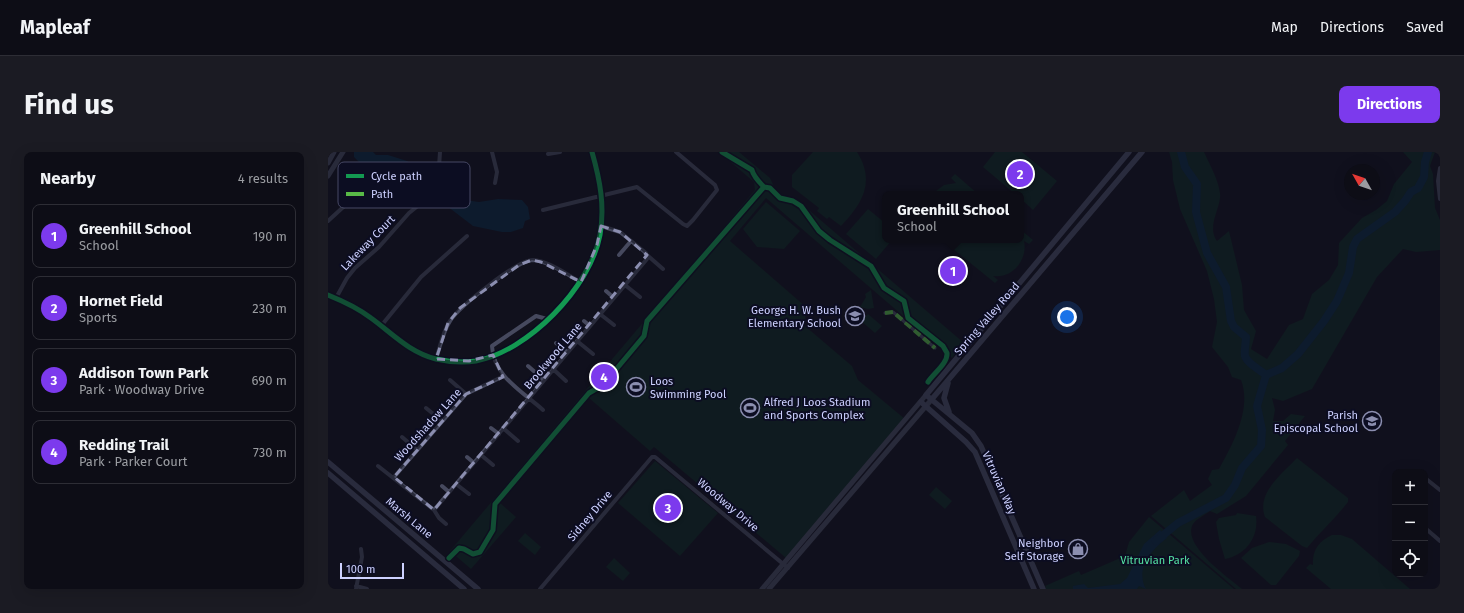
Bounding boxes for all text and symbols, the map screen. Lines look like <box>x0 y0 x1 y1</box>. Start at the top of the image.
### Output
text: Mapleaf <box>20 16 90 39</box>
text: Map <box>1271 19 1298 36</box>
text: Directions <box>1320 19 1384 36</box>
text: Saved <box>1406 19 1444 36</box>
button: Directions <box>1339 86 1440 123</box>
text: Find us <box>24 88 114 121</box>
pin: 2 <box>1007 159 1033 189</box>
legend <box>338 162 470 208</box>
north arrow <box>1344 164 1380 200</box>
text: Nearby <box>40 168 95 189</box>
text: Cycle path <box>371 170 422 183</box>
text: 4 results <box>238 171 288 186</box>
text: Path <box>371 188 393 201</box>
popup <box>882 191 1024 243</box>
text: Greenhill School <box>897 201 1009 219</box>
street label: Lakeway Court <box>338 213 398 273</box>
text: School <box>897 219 937 234</box>
text: Greenhill School <box>79 220 191 238</box>
text: 1 <box>51 229 57 244</box>
text: 190 m <box>253 229 287 244</box>
text: School <box>79 238 119 253</box>
pin: 1 <box>940 256 966 286</box>
street label: Spring Valley Road <box>952 280 1022 358</box>
text: Hornet Field <box>79 292 163 310</box>
text: 2 <box>51 301 57 316</box>
text: 230 m <box>252 301 287 316</box>
place label: George H. W. Bush Elementary School <box>748 304 841 330</box>
school or university icon: George H. W. Bush Elementary School <box>844 305 866 327</box>
your location <box>1057 307 1077 327</box>
text: Sports <box>79 310 117 325</box>
street label: Brookwood Lane <box>521 320 585 392</box>
pin: 4 <box>591 362 617 392</box>
text: Addison Town Park <box>79 364 209 382</box>
text: 3 <box>51 373 57 388</box>
text: 690 m <box>252 373 287 388</box>
place label: Loos Swimming Pool <box>650 375 726 401</box>
sports icon: Loos Swimming Pool <box>625 376 647 398</box>
text: Park · Woodway Drive <box>79 382 205 397</box>
street label: Woodshadow Lane <box>392 386 464 464</box>
place label: Alfred J Loos Stadium and Sports Complex <box>764 396 870 422</box>
sports icon: Alfred J Loos Stadium and Sports Complex <box>739 397 761 419</box>
place label: Parish Episcopal School <box>1274 409 1358 435</box>
school or university icon: Parish Episcopal School <box>1361 410 1383 432</box>
text: Redding Trail <box>79 436 169 454</box>
text: 4 <box>50 445 58 460</box>
text: 730 m <box>253 445 287 460</box>
street label: Vitruvian Way <box>979 449 1019 517</box>
text: Park · Parker Court <box>79 454 188 469</box>
map controls <box>1392 469 1428 577</box>
button: + <box>1392 469 1428 505</box>
street label: Woodway Drive <box>695 476 761 534</box>
street label: Sidney Drive <box>565 488 615 544</box>
pin: 3 <box>655 493 681 523</box>
street label: Marsh Lane <box>383 495 435 541</box>
button: − <box>1392 505 1428 541</box>
place label: Neighbor Self Storage <box>1005 537 1065 563</box>
shop icon: Neighbor Self Storage <box>1067 538 1089 560</box>
button: locate <box>1392 541 1428 577</box>
park label: Vitruvian Park <box>1120 554 1190 567</box>
scale bar <box>340 561 404 580</box>
text: 100 m <box>346 563 375 576</box>

